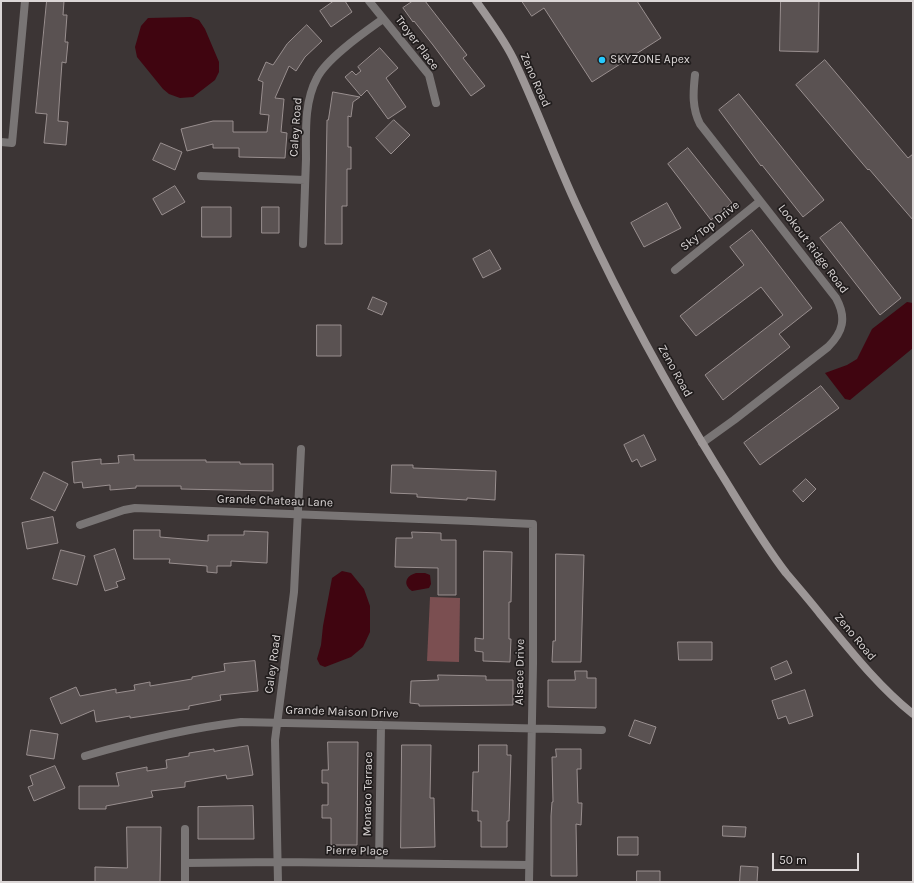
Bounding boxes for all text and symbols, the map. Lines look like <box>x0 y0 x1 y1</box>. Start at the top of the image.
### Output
street label: Troyer Place <box>392 13 442 73</box>
street label: Zeno Road <box>517 51 553 109</box>
place label: SKYZONE Apex <box>610 53 690 67</box>
marker: SKYZONE Apex <box>597 55 607 65</box>
street label: Caley Road <box>287 97 305 157</box>
street label: Sky Top Drive <box>678 198 742 254</box>
street label: Lookout Ridge Road <box>775 201 851 297</box>
street label: Zeno Road <box>655 342 695 400</box>
street label: Grande Chateau Lane <box>217 492 333 510</box>
street label: Zeno Road <box>831 610 879 664</box>
street label: Caley Road <box>262 634 284 694</box>
street label: Alsace Drive <box>512 639 528 705</box>
street label: Grande Maison Drive <box>285 703 399 721</box>
street label: Monaco Terrace <box>360 751 376 837</box>
street label: Pierre Place <box>325 843 389 859</box>
scale bar <box>774 845 861 871</box>
text: 50 m <box>779 853 807 867</box>

